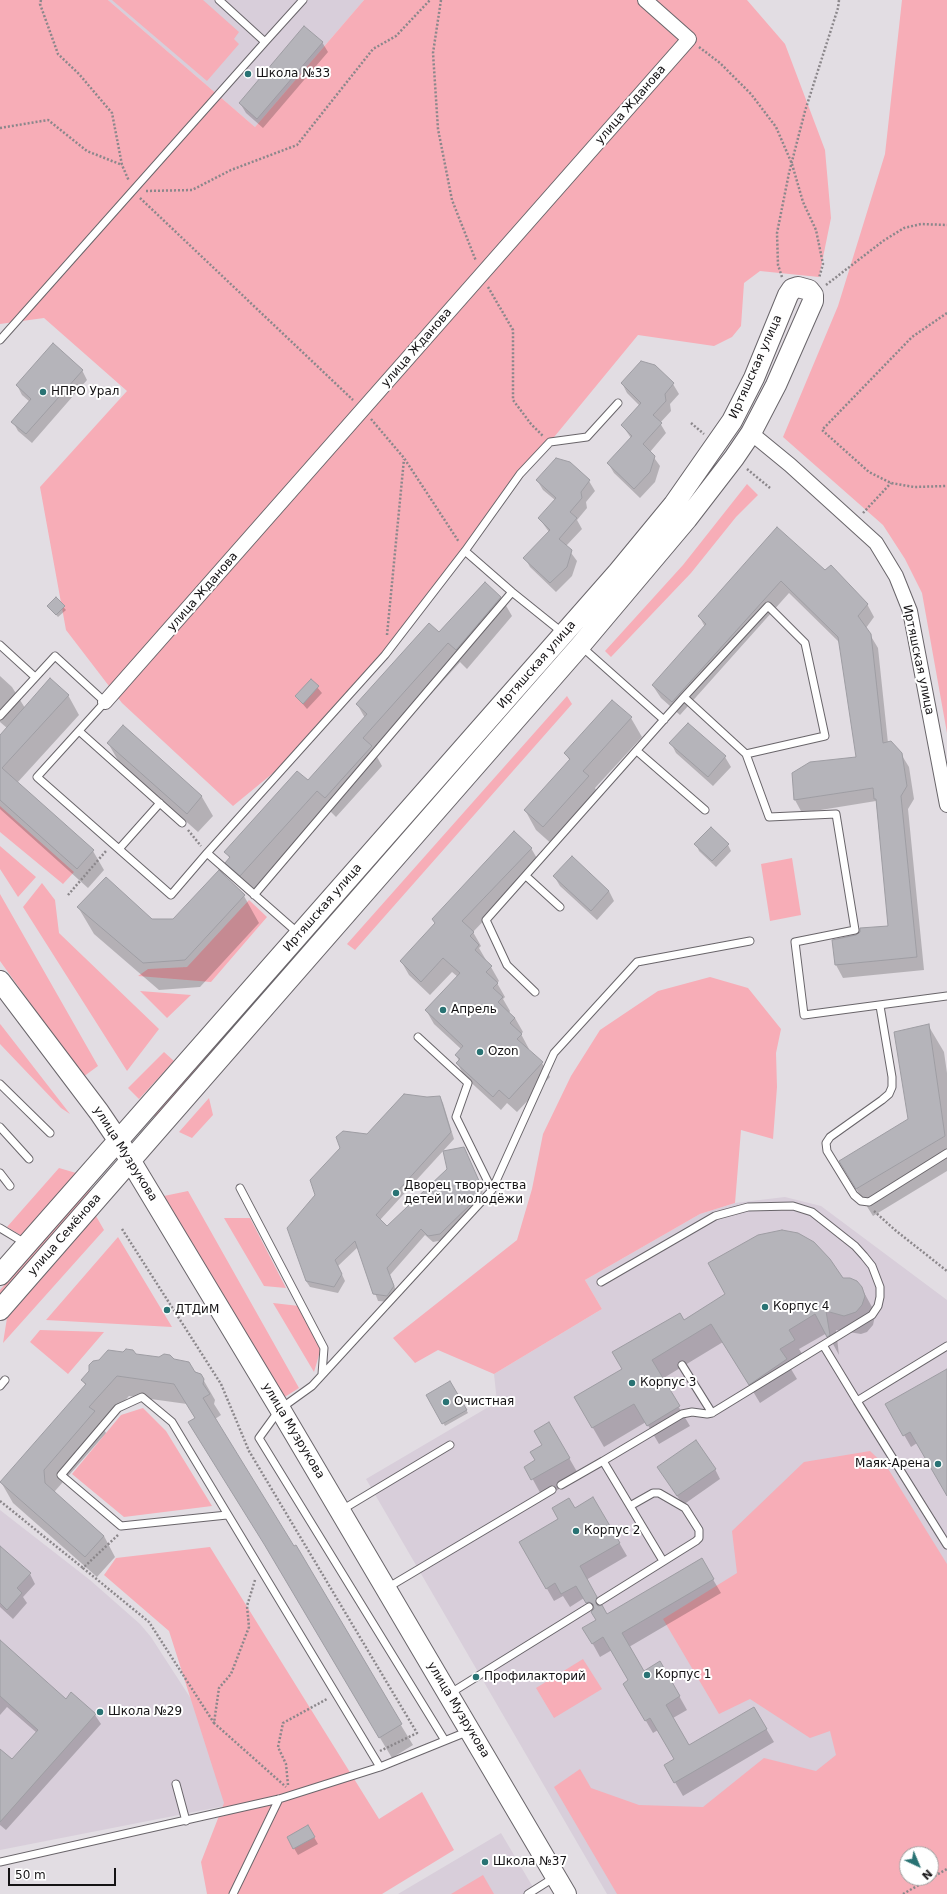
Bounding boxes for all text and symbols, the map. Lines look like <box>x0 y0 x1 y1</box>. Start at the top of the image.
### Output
street label: улица Жданова <box>593 63 669 147</box>
place label: Школа №33 <box>256 67 330 81</box>
marker: Школа №33 <box>243 69 253 79</box>
street label: улица Жданова <box>379 306 455 390</box>
street label: Иртяшская улица <box>727 313 785 421</box>
place label: НПРО Урал <box>51 385 119 399</box>
marker: НПРО Урал <box>38 387 48 397</box>
street label: улица Жданова <box>165 550 241 634</box>
street label: Иртяшская улица <box>899 604 937 716</box>
street label: Иртяшская улица <box>495 618 579 712</box>
street label: Иртяшская улица <box>281 861 365 955</box>
place label: Апрель <box>451 1003 497 1017</box>
marker: Апрель <box>438 1005 448 1015</box>
place label: Ozon <box>488 1045 519 1059</box>
marker: Ozon <box>475 1047 485 1057</box>
street label: улица Музрукова <box>90 1104 160 1204</box>
place label: Дворец творчества детей и молодёжи <box>404 1179 526 1207</box>
marker: Дворец творчества детей и молодёжи <box>391 1188 401 1198</box>
street label: улица Семёнова <box>26 1191 104 1279</box>
place label: Корпус 4 <box>773 1300 829 1314</box>
marker: Корпус 4 <box>760 1302 770 1312</box>
place label: ДТДиМ <box>175 1303 219 1317</box>
marker: ДТДиМ <box>162 1305 172 1315</box>
place label: Корпус 3 <box>640 1376 696 1390</box>
marker: Корпус 3 <box>627 1378 637 1388</box>
street label: улица Музрукова <box>259 1380 327 1482</box>
place label: Очистная <box>454 1395 514 1409</box>
marker: Очистная <box>441 1397 451 1407</box>
place label: Маяк-Арена <box>855 1457 930 1471</box>
marker: Маяк-Арена <box>933 1459 943 1469</box>
place label: Корпус 2 <box>584 1524 640 1538</box>
marker: Корпус 2 <box>571 1526 581 1536</box>
street label: улица Музрукова <box>424 1659 492 1761</box>
place label: Корпус 1 <box>655 1668 711 1682</box>
place label: Профилакторий <box>484 1670 586 1684</box>
marker: Корпус 1 <box>642 1670 652 1680</box>
marker: Профилакторий <box>471 1672 481 1682</box>
place label: Школа №29 <box>108 1705 182 1719</box>
marker: Школа №29 <box>95 1707 105 1717</box>
north arrow <box>899 1846 939 1886</box>
place label: Школа №37 <box>493 1855 567 1869</box>
marker: Школа №37 <box>480 1857 490 1867</box>
scale bar <box>10 1860 118 1886</box>
text: N <box>919 1866 935 1882</box>
text: 50 m <box>15 1868 46 1882</box>

